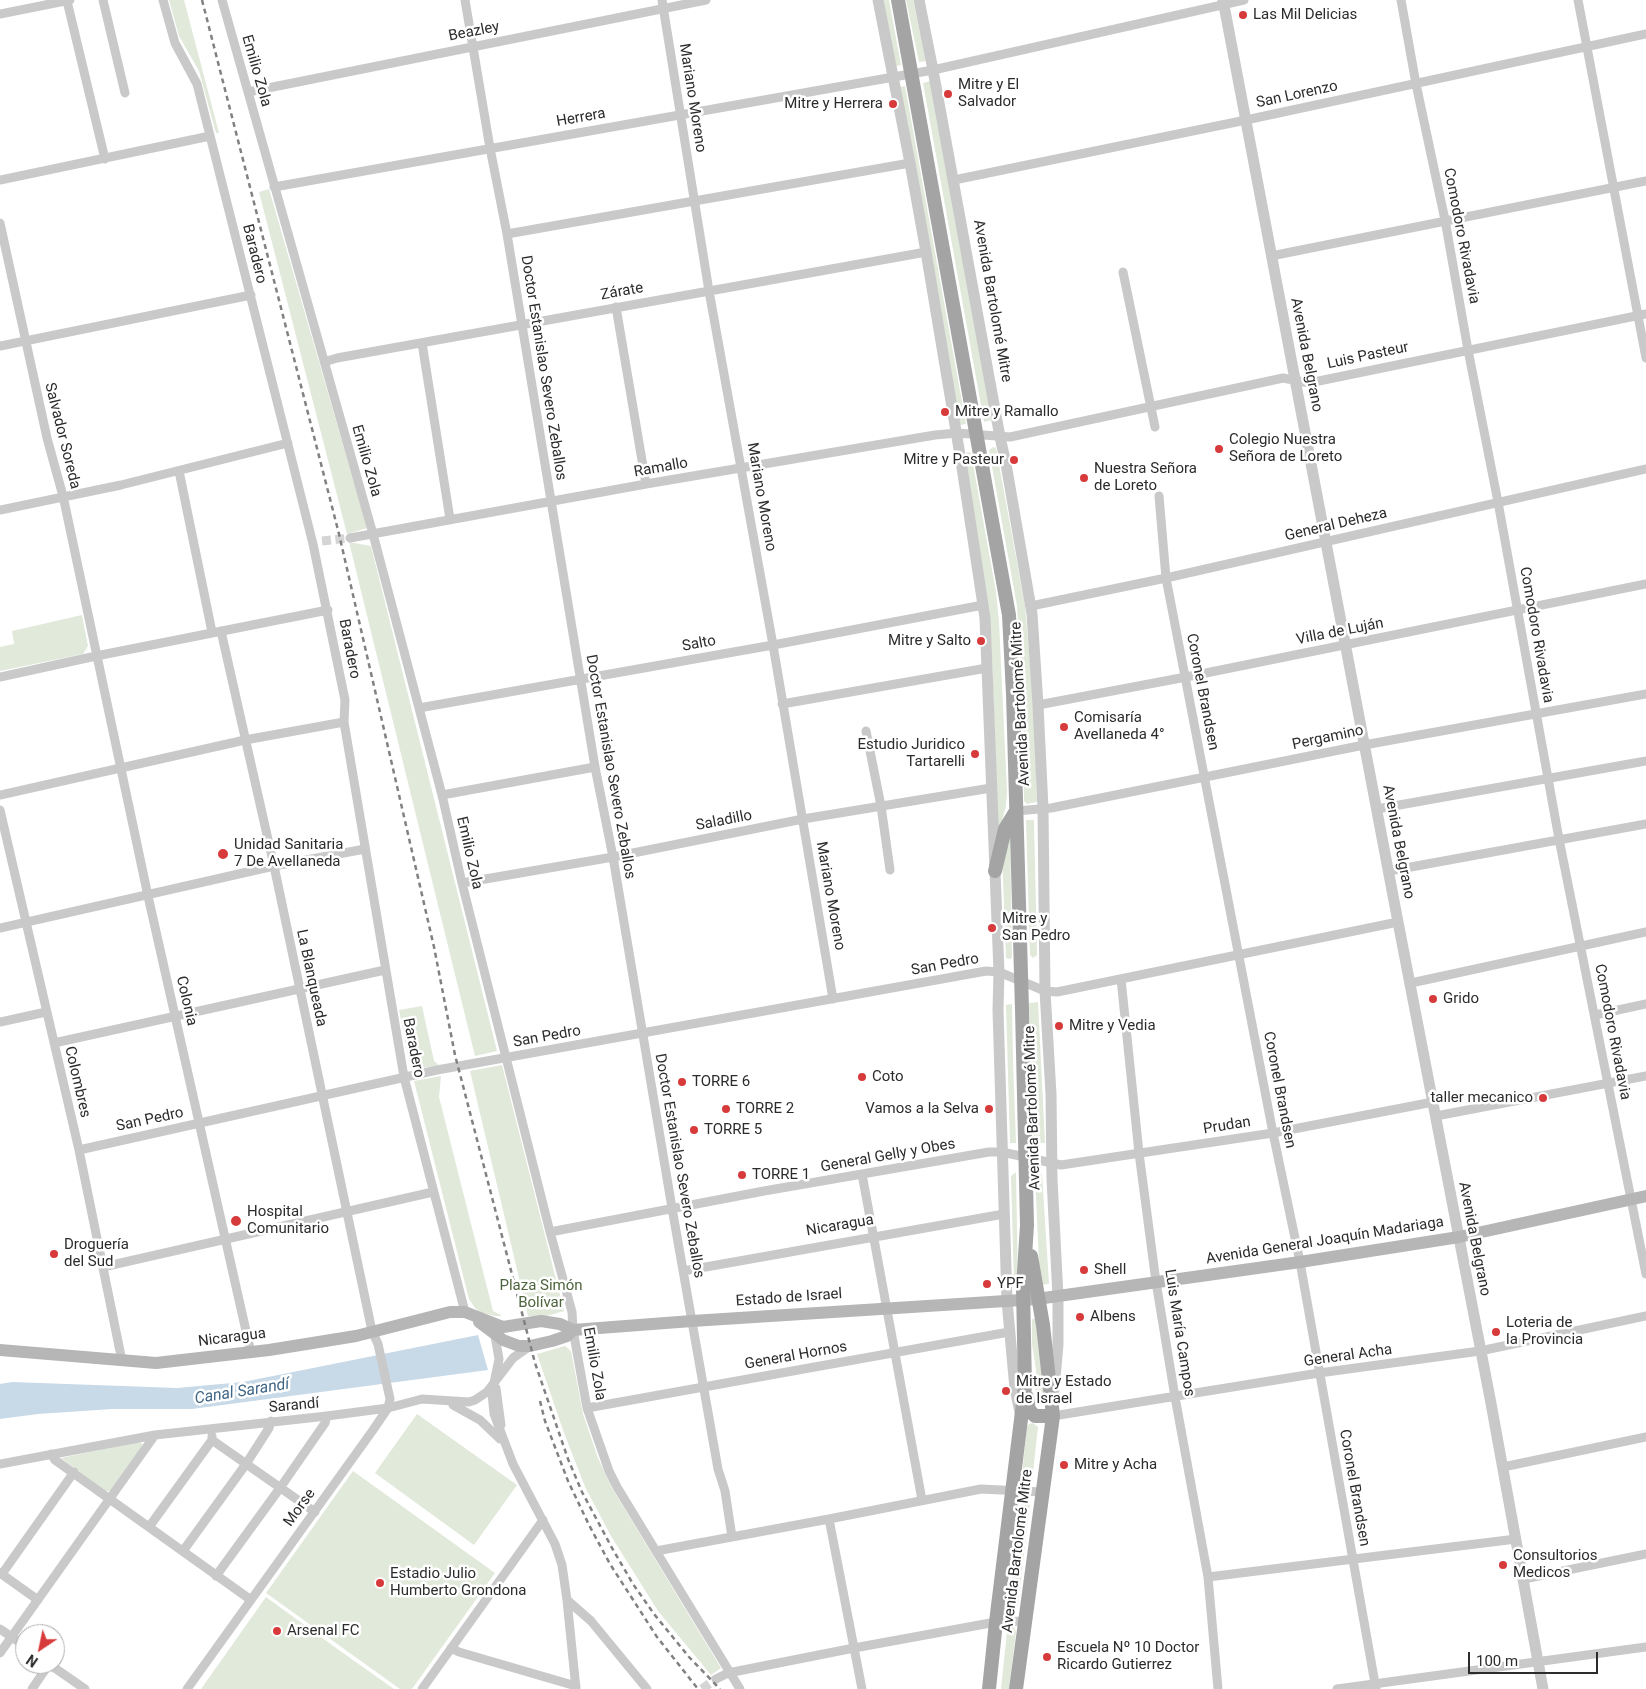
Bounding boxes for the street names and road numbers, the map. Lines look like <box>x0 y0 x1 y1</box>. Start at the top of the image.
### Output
street label: Beazley <box>447 18 501 46</box>
street label: Emilio Zola <box>237 33 275 109</box>
street label: Mariano Moreno <box>674 42 710 154</box>
street label: San Lorenzo <box>1255 78 1339 112</box>
street label: Herrera <box>555 105 607 131</box>
street label: Comodoro Rivadavia <box>1439 167 1483 305</box>
street label: Avenida Bartolomé Mitre <box>969 218 1015 384</box>
street label: Baradero <box>238 223 270 285</box>
street label: Doctor Estanislao Severo Zeballos <box>516 254 570 482</box>
street label: Zárate <box>599 279 645 305</box>
street label: Avenida Belgrano <box>1286 296 1326 414</box>
street label: Luis Pasteur <box>1326 339 1410 373</box>
street label: Salvador Soreda <box>40 381 84 491</box>
street label: Emilio Zola <box>347 423 385 499</box>
street label: Mariano Moreno <box>743 441 779 553</box>
street label: Ramallo <box>633 454 689 482</box>
street label: General Deheza <box>1283 504 1389 546</box>
street label: Comodoro Rivadavia <box>1515 565 1557 705</box>
street label: Villa de Luján <box>1295 615 1385 649</box>
street label: Baradero <box>334 618 364 680</box>
street label: Avenida Bartolomé Mitre <box>1008 621 1034 787</box>
street label: Salto <box>681 632 717 656</box>
street label: Coronel Brandsen <box>1182 632 1222 752</box>
street label: Doctor Estanislao Severo Zeballos <box>581 653 639 881</box>
street label: Pergamino <box>1291 722 1365 754</box>
street label: Avenida Belgrano <box>1378 783 1418 901</box>
street label: Saladillo <box>694 807 754 835</box>
street label: Emilio Zola <box>452 815 486 891</box>
street label: Mariano Moreno <box>812 840 848 952</box>
street label: La Blanqueada <box>292 928 330 1028</box>
street label: San Pedro <box>910 950 980 980</box>
street label: Comodoro Rivadavia <box>1590 963 1634 1101</box>
street label: Colonia <box>172 974 200 1028</box>
street label: Baradero <box>398 1017 428 1079</box>
street label: San Pedro <box>512 1022 582 1052</box>
street label: Avenida Bartolomé Mitre <box>1021 1025 1045 1191</box>
street label: Coronel Brandsen <box>1259 1030 1299 1150</box>
street label: Colombres <box>60 1045 94 1119</box>
street label: Doctor Estanislao Severo Zeballos <box>650 1052 708 1280</box>
street label: San Pedro <box>115 1104 185 1136</box>
street label: Prudan <box>1202 1113 1252 1139</box>
street label: General Gelly y Obes <box>819 1135 957 1177</box>
street label: Avenida Belgrano <box>1454 1180 1494 1298</box>
street label: Nicaragua <box>805 1211 875 1241</box>
street label: Avenida General Joaquín Madariaga <box>1205 1213 1445 1269</box>
street label: Luis María Campos <box>1160 1268 1198 1398</box>
street label: Estado de Israel <box>735 1285 843 1311</box>
street label: Nicaragua <box>197 1325 267 1351</box>
street label: Emilio Zola <box>579 1326 609 1402</box>
street label: General Hornos <box>743 1338 849 1374</box>
street label: General Acha <box>1303 1341 1393 1371</box>
street label: Sarandí <box>268 1395 320 1417</box>
street label: Coronel Brandsen <box>1335 1428 1373 1548</box>
street label: Avenida Bartolomé Mitre <box>999 1468 1037 1634</box>
street label: Morse <box>280 1486 320 1530</box>

